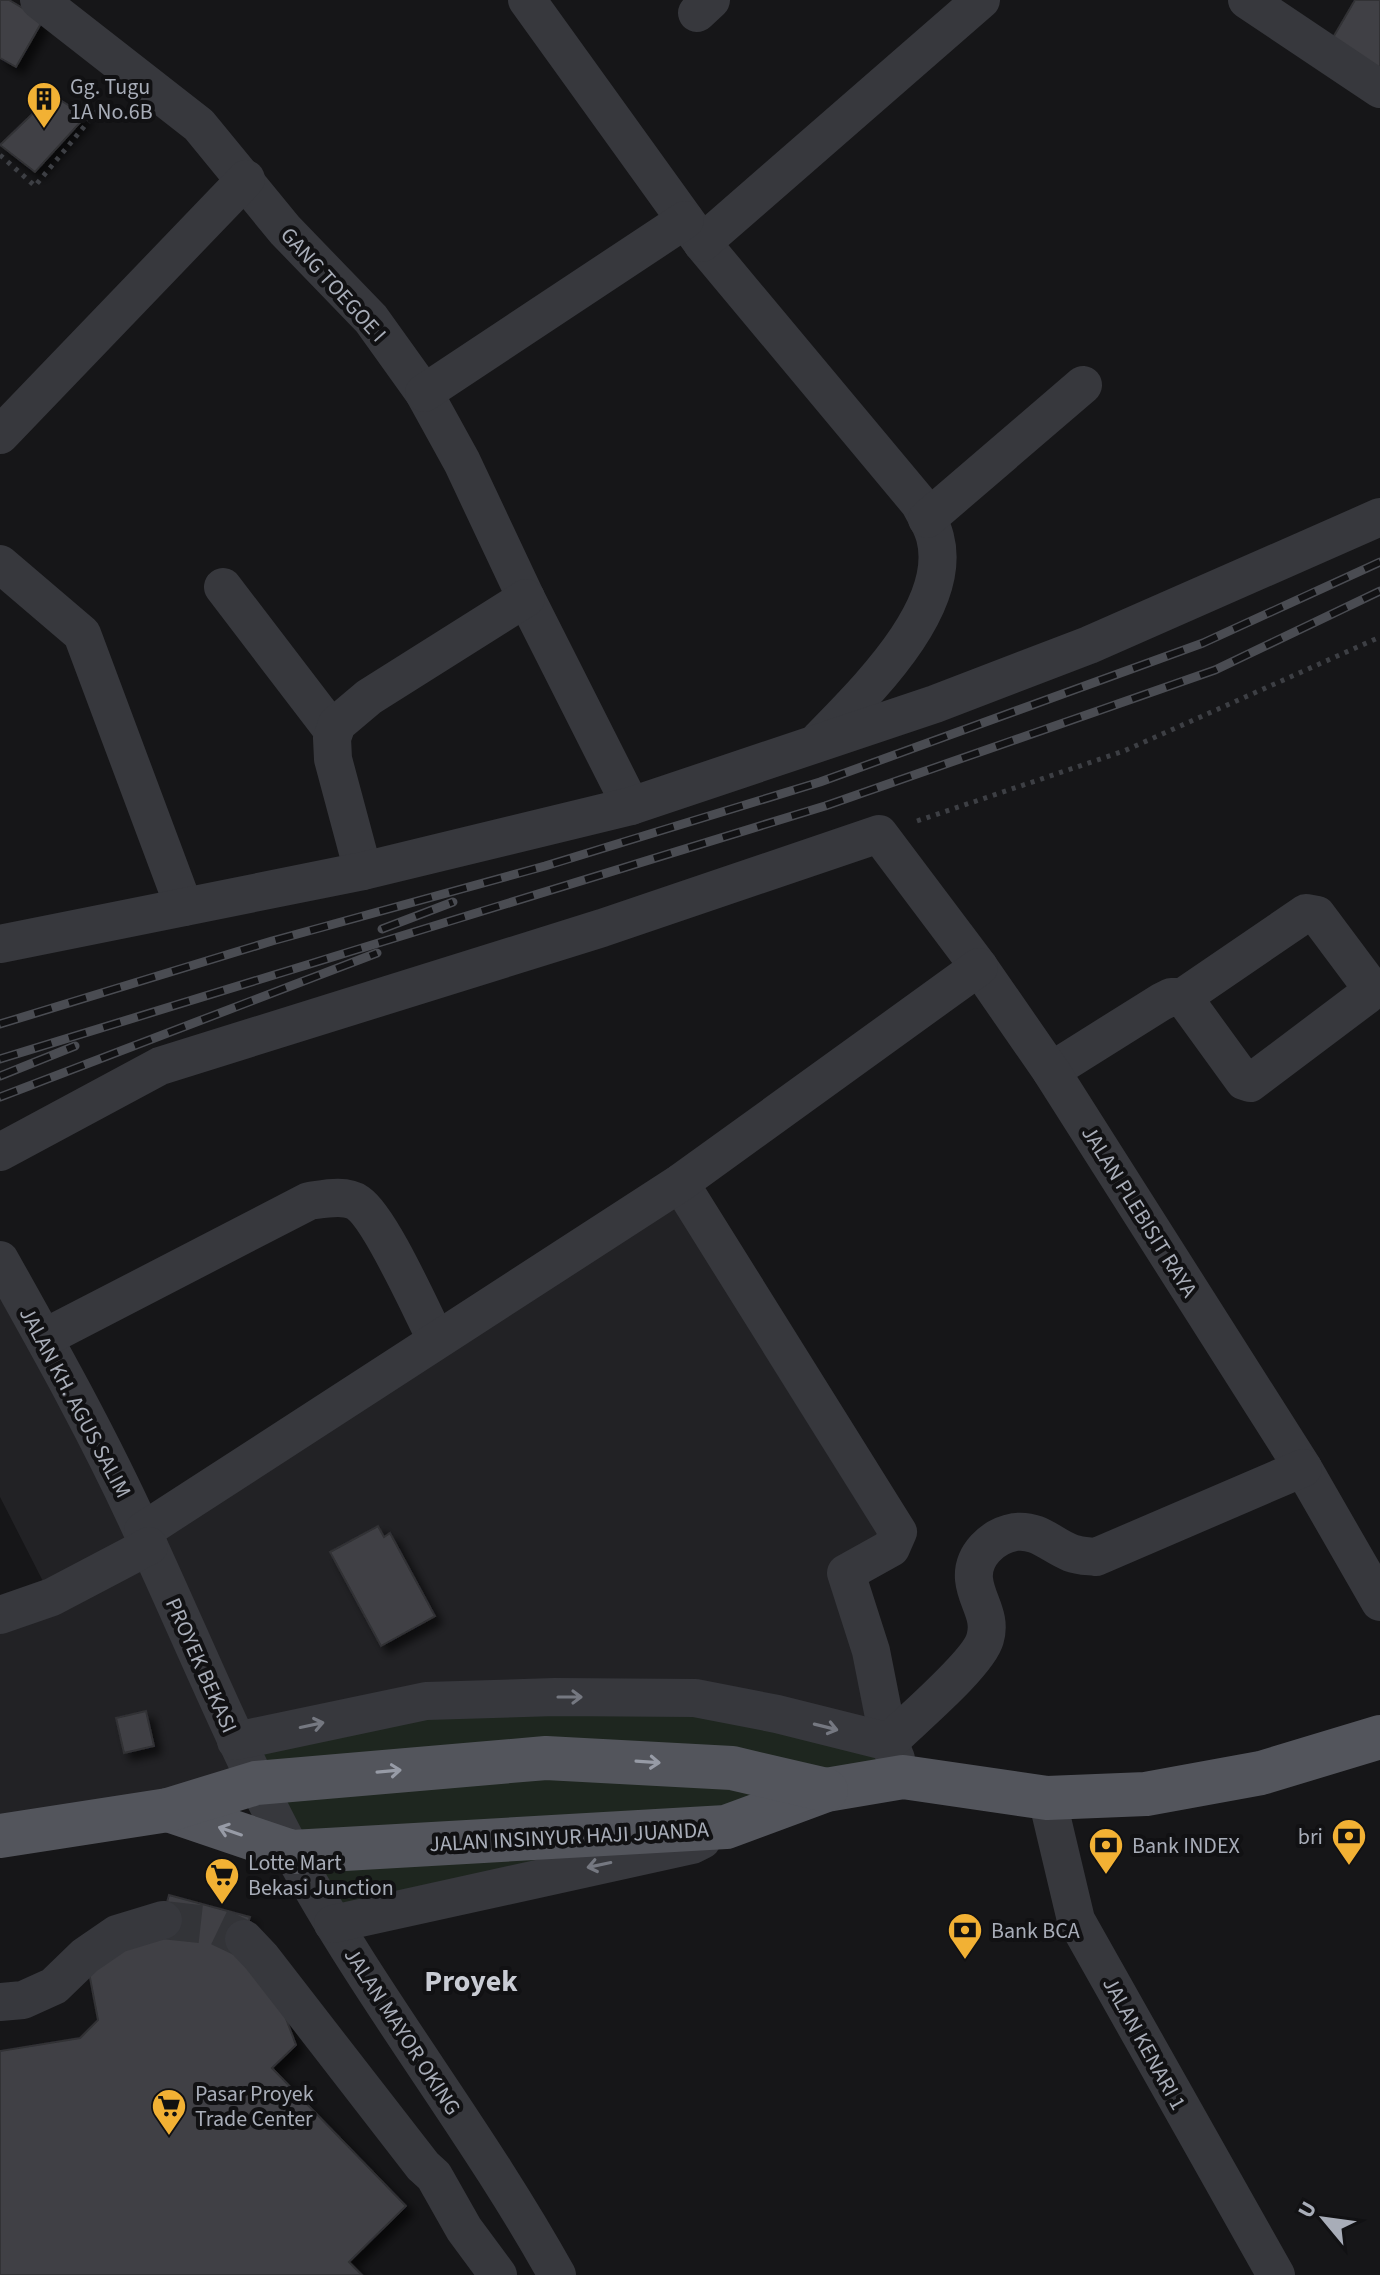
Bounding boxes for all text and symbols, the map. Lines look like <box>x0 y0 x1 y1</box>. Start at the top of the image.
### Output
place label: Gg. Tugu 1A No.6B <box>70 71 153 128</box>
building icon: Gg. Tugu 1A No.6B <box>25 80 63 130</box>
street label: GANG TOEGOE I <box>273 220 394 349</box>
street label: JALAN PLEBISIT RAYA <box>1073 1119 1205 1304</box>
street label: JALAN KH. AGUS SALIM <box>11 1301 139 1504</box>
street label: PROYEK BEKASI <box>157 1593 245 1738</box>
one-way arrow <box>556 1689 583 1705</box>
one-way arrow <box>299 1717 324 1732</box>
one-way arrow <box>813 1720 839 1735</box>
one-way arrow <box>635 1755 661 1770</box>
one-way arrow <box>375 1764 402 1779</box>
street label: JALAN INSINYUR HAJI JUANDA <box>429 1814 710 1860</box>
bank icon: bri <box>1330 1817 1368 1867</box>
place label: bri <box>1298 1821 1323 1853</box>
one-way arrow <box>218 1823 243 1838</box>
bank icon: Bank INDEX <box>1087 1826 1125 1876</box>
place label: Bank INDEX <box>1132 1830 1240 1862</box>
place label: Lotte Mart Bekasi Junction <box>248 1847 394 1904</box>
supermarket icon: Lotte Mart Bekasi Junction <box>203 1856 241 1906</box>
one-way arrow <box>586 1858 612 1873</box>
bank icon: Bank BCA <box>946 1911 984 1961</box>
place label: Bank BCA <box>991 1915 1080 1947</box>
street label: JALAN MAYOR OKING <box>336 1941 468 2122</box>
district label: Proyek <box>424 1960 518 2003</box>
street label: JALAN KENARI 1 <box>1094 1971 1194 2116</box>
place label: Pasar Proyek Trade Center <box>195 2078 314 2135</box>
supermarket icon: Pasar Proyek Trade Center <box>150 2087 188 2137</box>
north arrow <box>1284 2179 1364 2259</box>
text: U <box>1290 2196 1325 2224</box>

